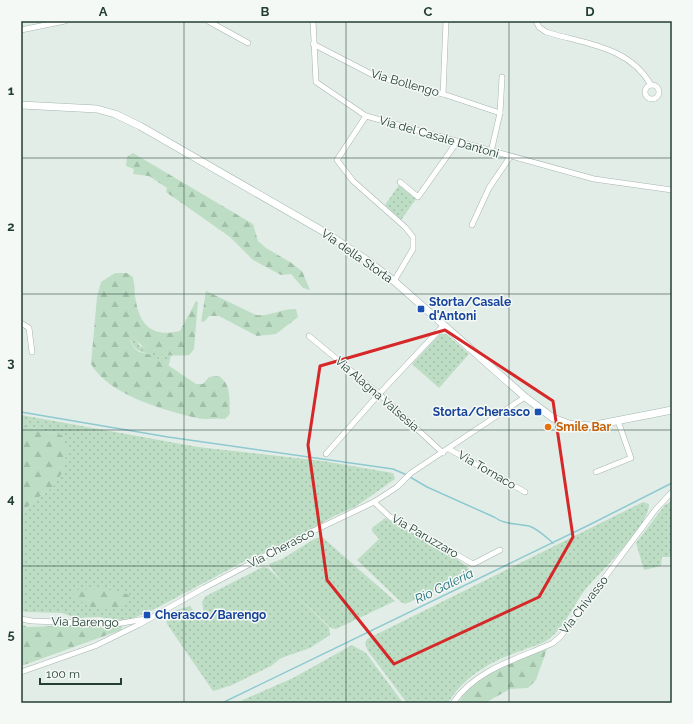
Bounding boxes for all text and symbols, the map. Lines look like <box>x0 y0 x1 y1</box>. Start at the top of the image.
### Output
text: A <box>99 4 108 19</box>
text: B <box>261 4 270 19</box>
text: C <box>424 4 433 19</box>
text: D <box>585 4 595 19</box>
street label: Via Bollengo <box>369 67 441 99</box>
text: 1 <box>8 83 15 98</box>
street label: Via del Casale Dantoni <box>377 113 501 161</box>
text: 2 <box>7 219 15 234</box>
street label: Via della Storta <box>319 226 395 286</box>
place label: Storta/Casale d'Antoni <box>429 295 511 323</box>
marker: Storta/Casale d'Antoni <box>416 304 426 314</box>
street label: Via Alagna Valsesia <box>332 354 422 434</box>
text: 3 <box>7 355 15 370</box>
place label: Storta/Cherasco <box>433 405 530 419</box>
marker: Storta/Cherasco <box>533 407 543 417</box>
place label: Smile Bar <box>556 420 611 434</box>
marker: Smile Bar <box>543 422 553 432</box>
street label: Via Tornaco <box>456 448 518 492</box>
text: 4 <box>7 491 15 506</box>
street label: Via Paruzzaro <box>389 511 461 561</box>
street label: Via Cherasco <box>245 525 317 571</box>
water label: Rio Galeria <box>412 565 476 607</box>
street label: Via Chivasso <box>557 573 611 637</box>
place label: Cherasco/Barengo <box>155 608 266 622</box>
marker: Cherasco/Barengo <box>142 610 152 620</box>
street label: Via Barengo <box>51 614 119 630</box>
text: 5 <box>7 627 15 642</box>
scale bar <box>40 660 121 686</box>
text: 100 m <box>46 667 80 681</box>

